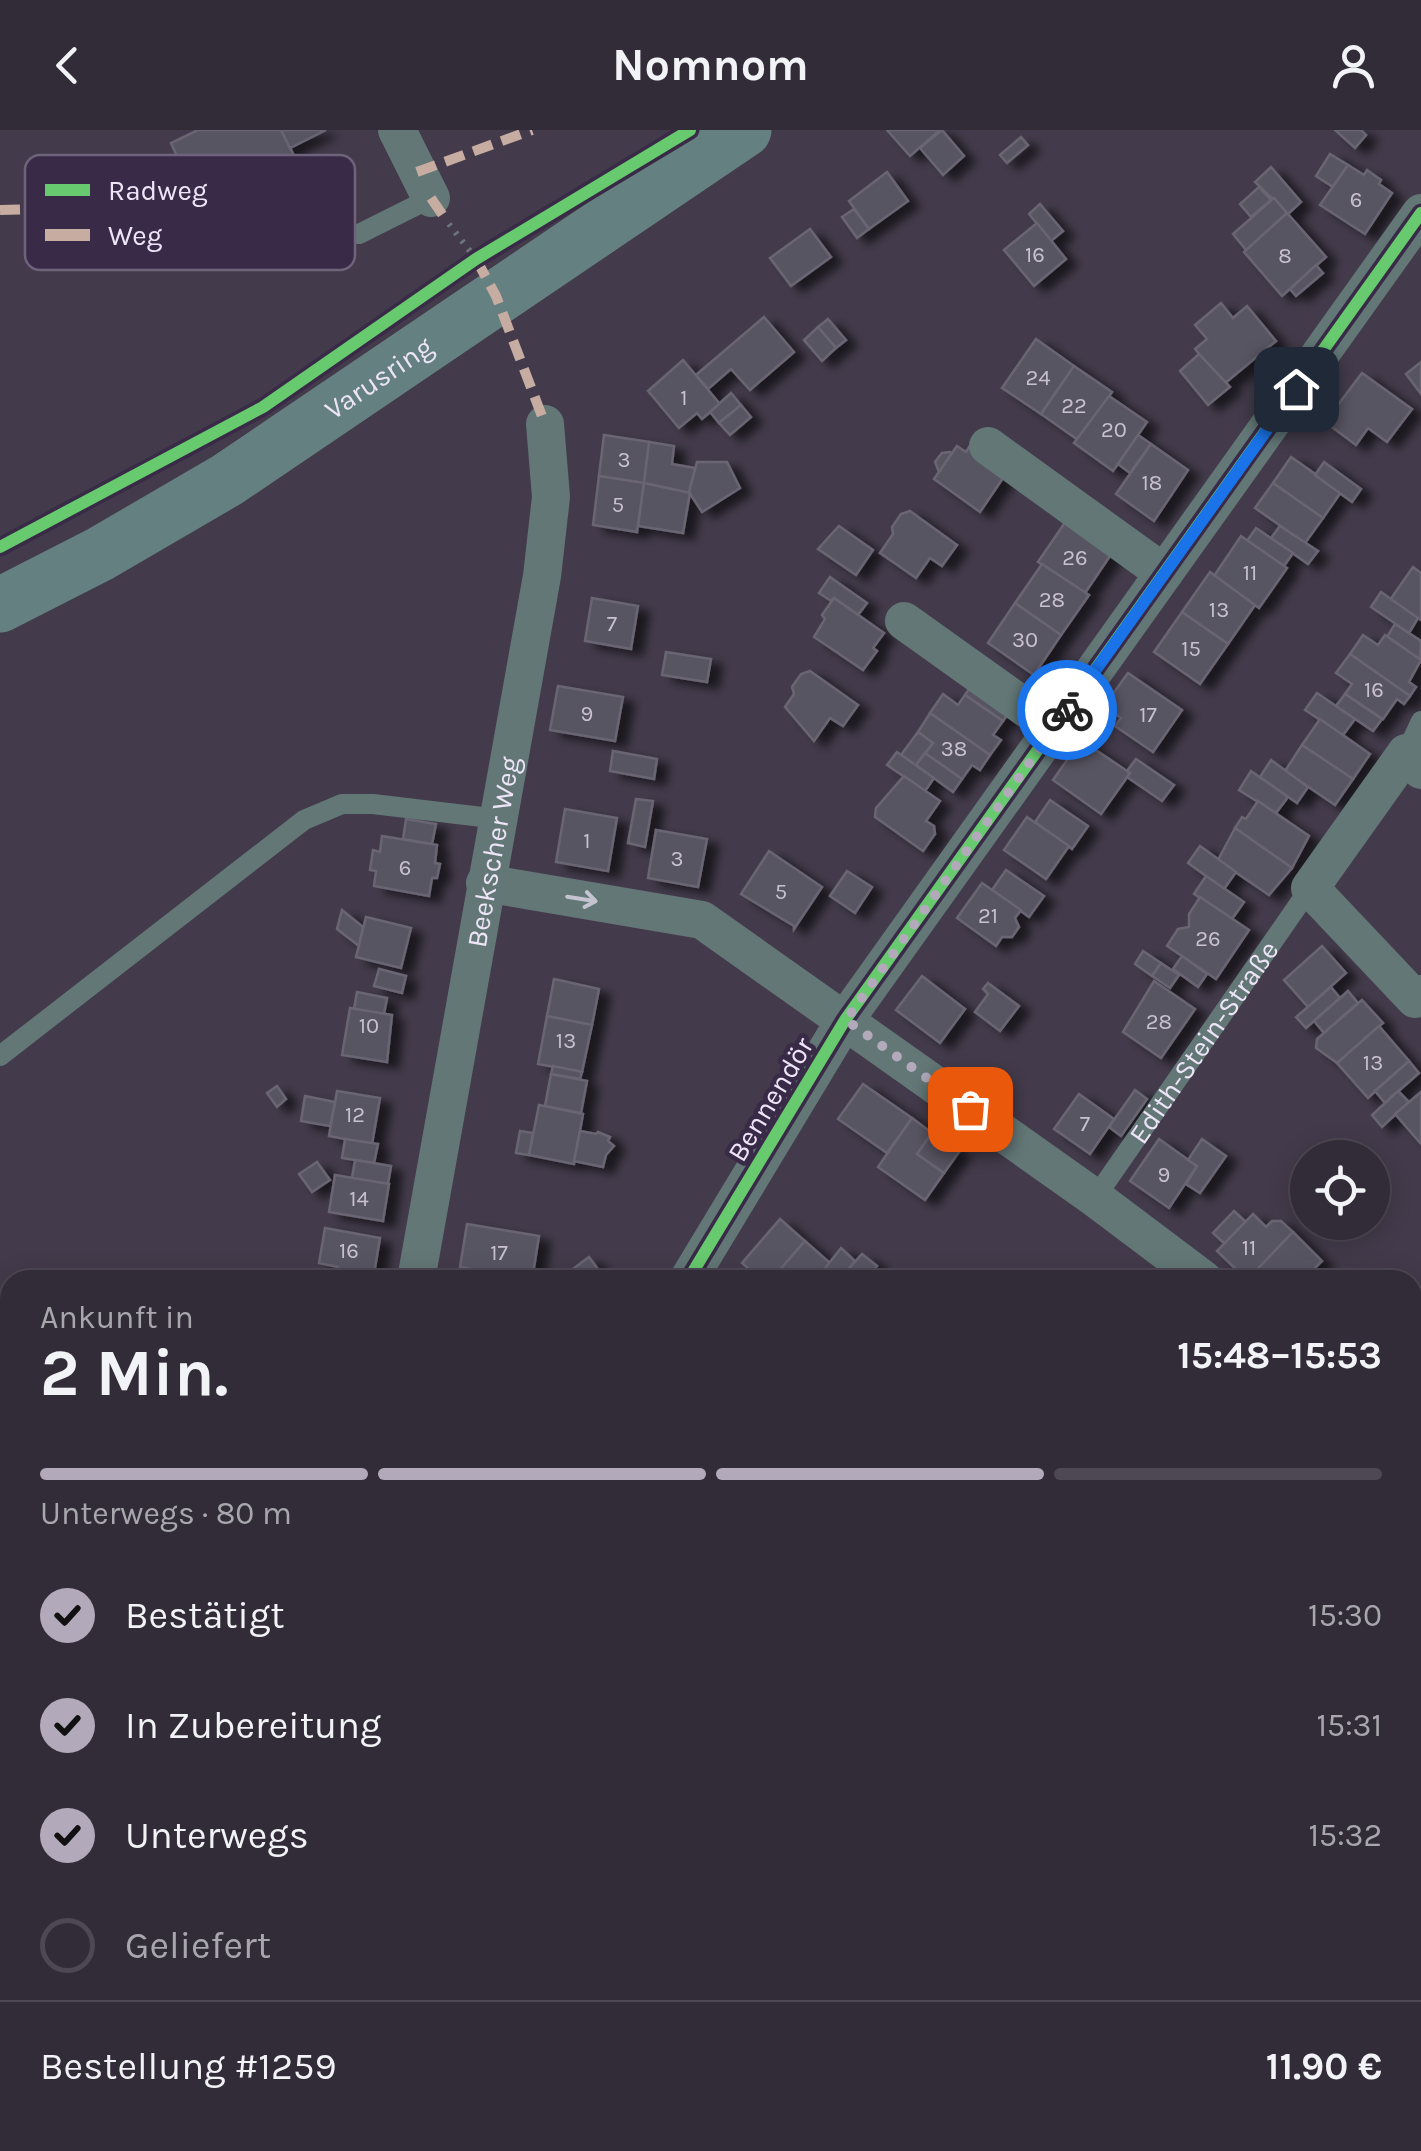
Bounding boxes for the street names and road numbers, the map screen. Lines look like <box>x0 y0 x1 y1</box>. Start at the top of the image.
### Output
street label: Varusring <box>318 330 439 426</box>
street label: Beekscher Weg <box>460 754 526 950</box>
street label: Edith-Stein-Straße <box>1122 934 1285 1150</box>
street label: Bennendör <box>721 1030 821 1167</box>

